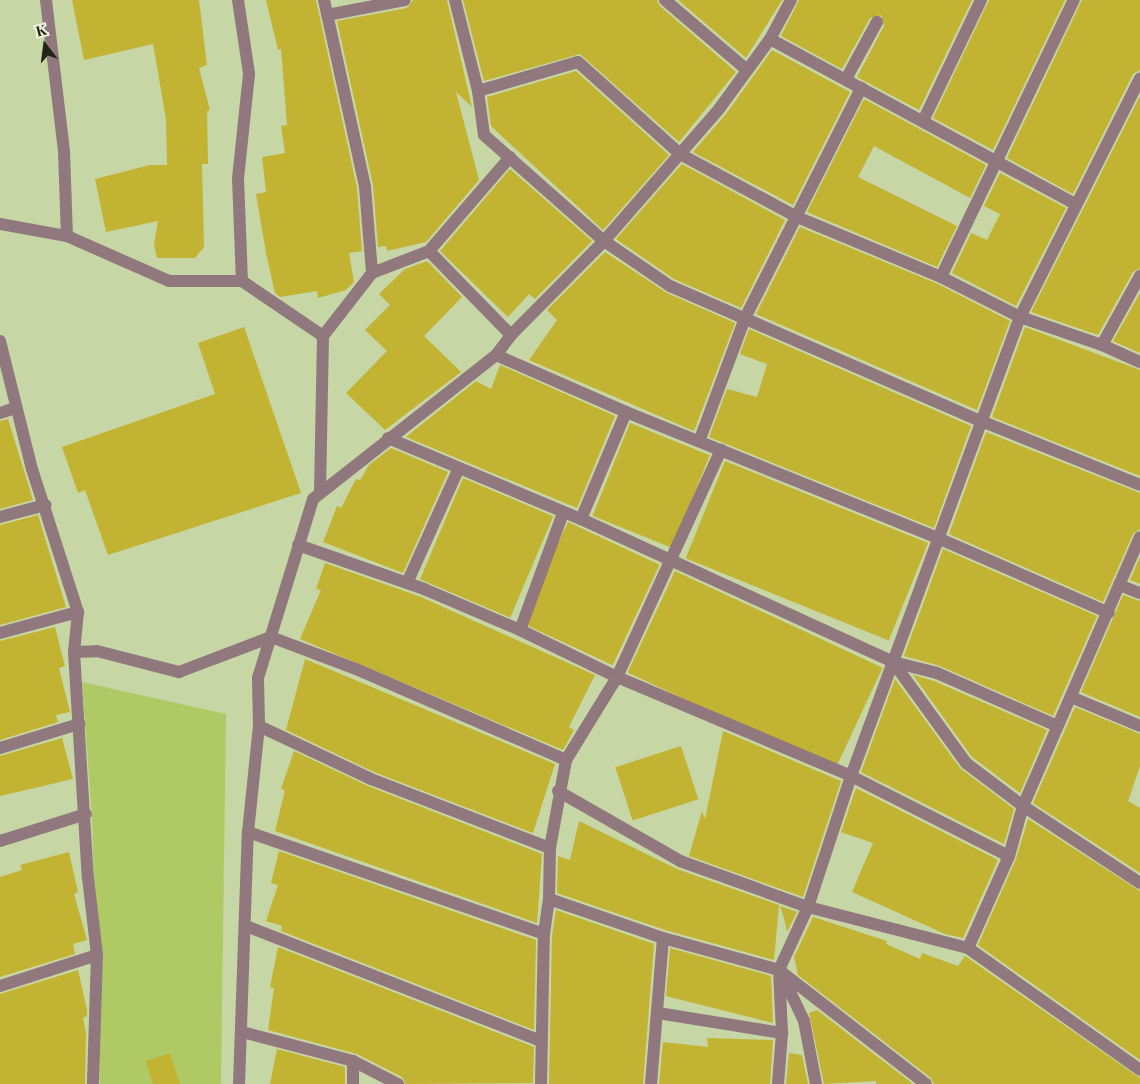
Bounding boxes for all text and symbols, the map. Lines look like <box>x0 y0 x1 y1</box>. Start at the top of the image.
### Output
north arrow <box>20 20 70 70</box>
text: K <box>34 20 48 40</box>

